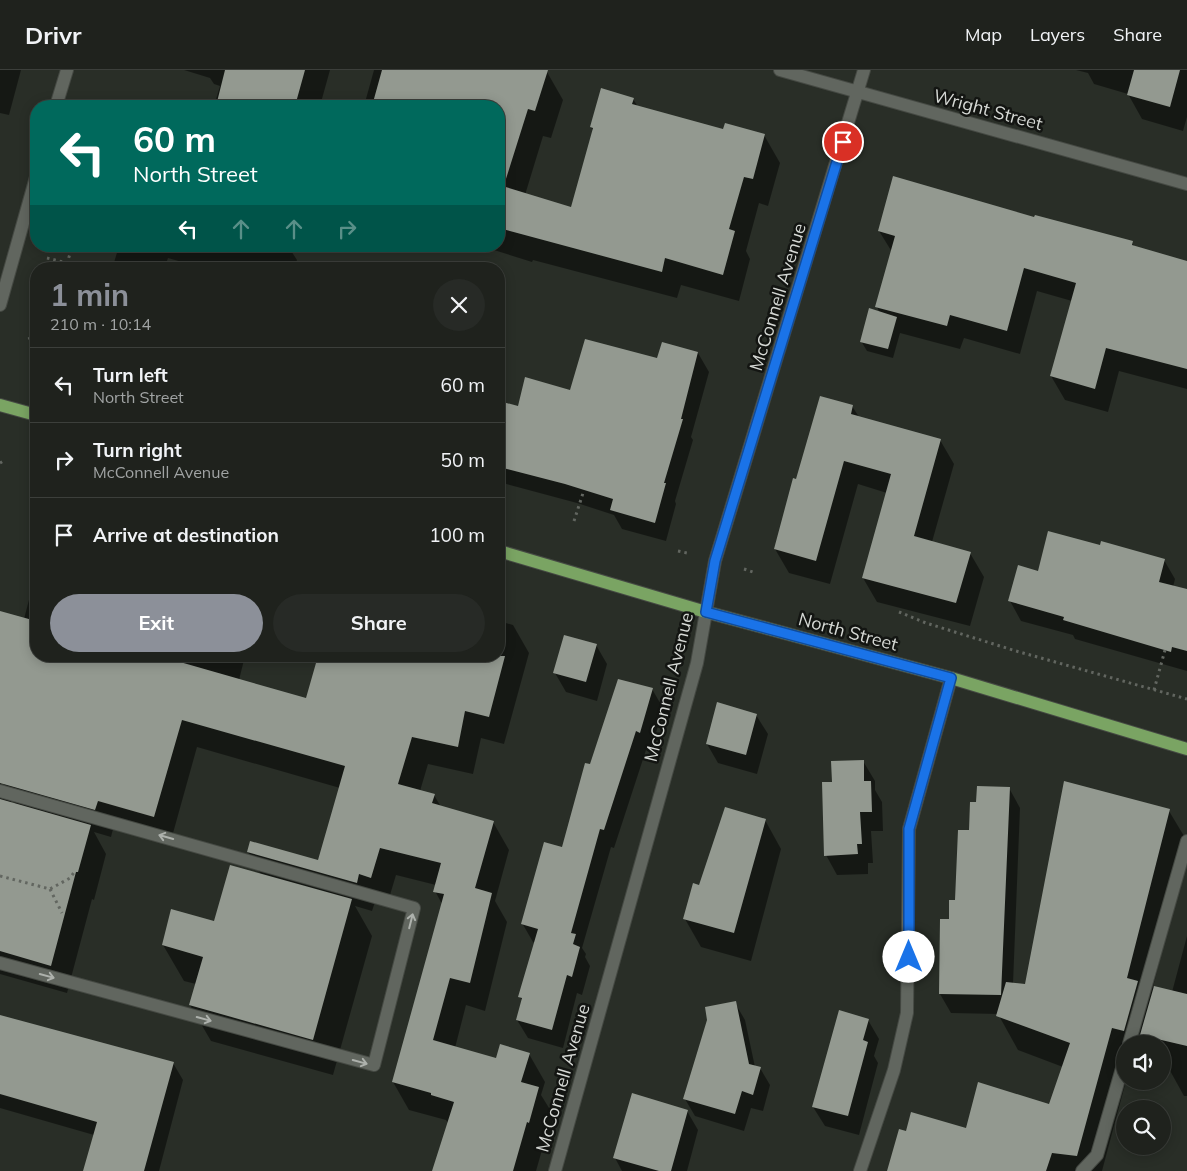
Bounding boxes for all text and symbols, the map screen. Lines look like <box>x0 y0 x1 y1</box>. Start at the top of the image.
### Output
text: Drivr <box>25 20 81 50</box>
text: Map <box>965 23 1002 46</box>
text: Layers <box>1030 23 1085 46</box>
text: Share <box>1113 23 1162 46</box>
street label: Wright Street <box>931 84 1045 135</box>
text: 60 m <box>133 117 216 161</box>
icon: left <box>50 120 115 185</box>
pin <box>822 121 864 163</box>
icon: arrive <box>829 128 857 156</box>
text: North Street <box>133 160 258 188</box>
icon: left <box>174 215 202 243</box>
icon: ahead <box>227 215 255 243</box>
icon: ahead <box>280 215 308 243</box>
icon: right <box>333 215 361 243</box>
street label: McConnell Avenue <box>744 220 811 373</box>
text: 1 min <box>50 276 129 314</box>
button: close <box>433 279 485 331</box>
text: 210 m · 10:14 <box>50 314 151 334</box>
text: Turn left <box>93 363 168 387</box>
icon: left <box>50 371 78 399</box>
text: 60 m <box>441 373 485 397</box>
text: North Street <box>93 387 184 407</box>
text: Turn right <box>93 438 182 462</box>
icon: right <box>50 446 78 474</box>
text: 50 m <box>441 448 485 472</box>
text: McConnell Avenue <box>93 462 229 482</box>
icon: arrive <box>50 521 78 549</box>
text: Arrive at destination <box>93 523 279 547</box>
text: 100 m <box>429 523 485 547</box>
button: Exit <box>50 594 263 652</box>
button: Share <box>273 594 485 652</box>
street label: North Street <box>796 607 900 656</box>
street label: McConnell Avenue <box>639 610 698 764</box>
one-way arrow <box>159 832 175 842</box>
one-way arrow <box>407 914 416 930</box>
position arrow <box>882 930 934 982</box>
one-way arrow <box>39 972 55 981</box>
street label: McConnell Avenue <box>530 1001 595 1155</box>
one-way arrow <box>195 1014 211 1024</box>
map controls <box>1116 1035 1171 1155</box>
button: sound <box>1116 1035 1171 1090</box>
one-way arrow <box>352 1057 368 1067</box>
button: search <box>1116 1100 1171 1155</box>

